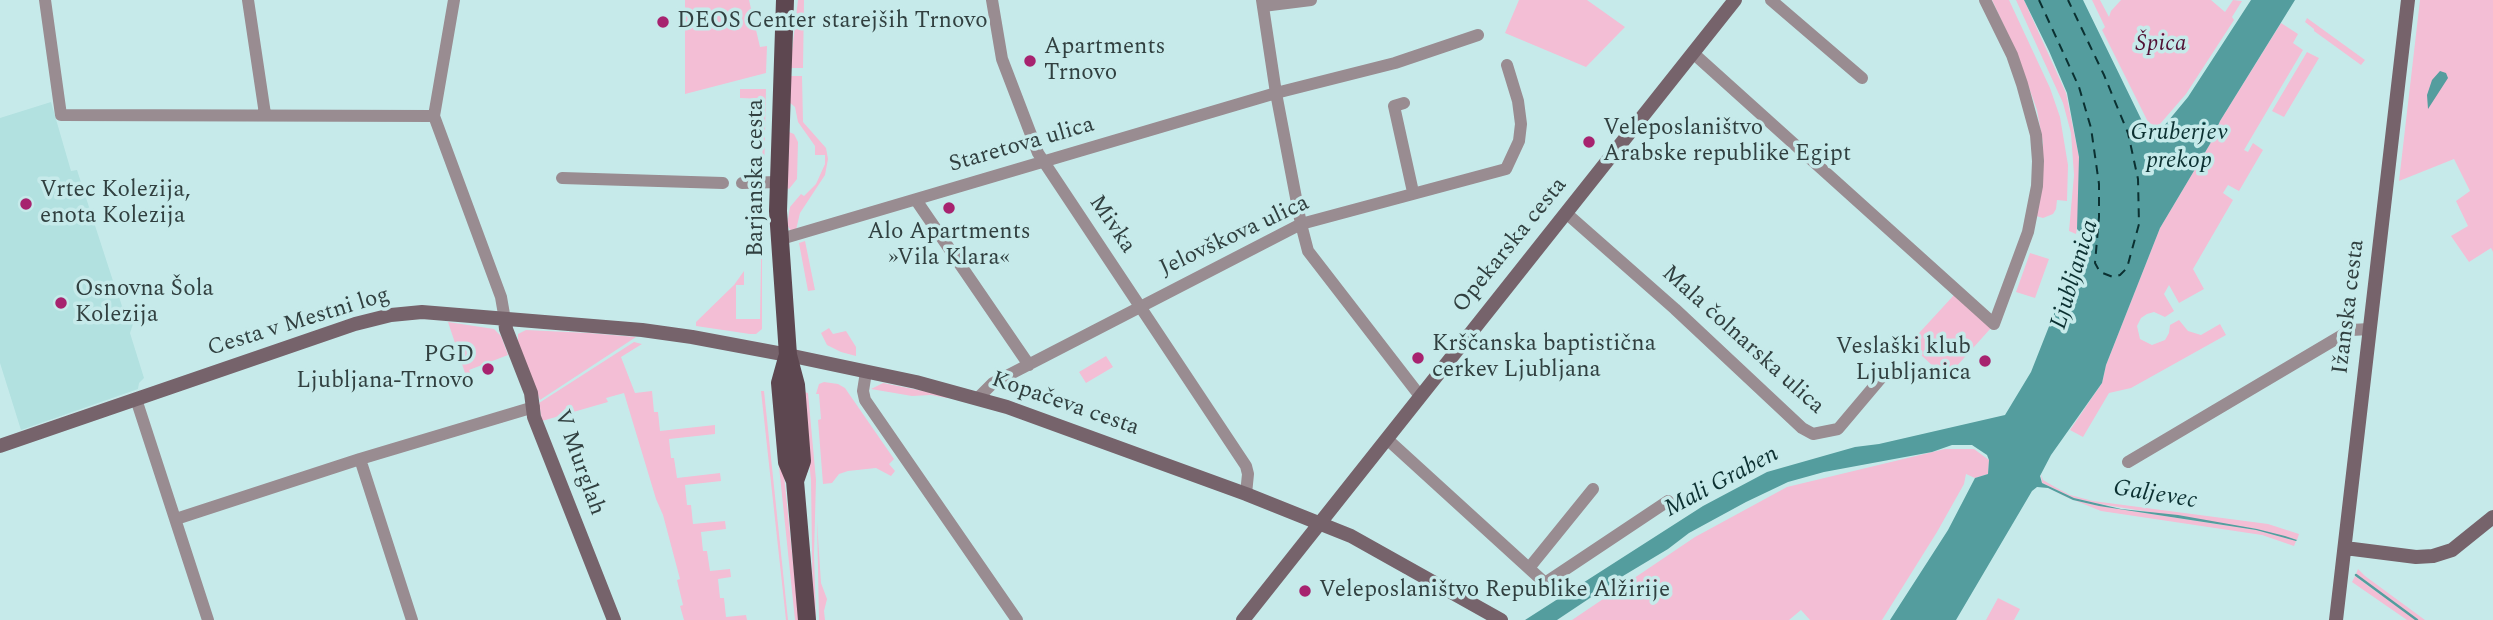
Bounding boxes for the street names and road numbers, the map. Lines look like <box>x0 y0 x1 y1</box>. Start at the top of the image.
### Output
street label: Barjanska cesta <box>743 99 771 257</box>
street label: Staretova ulica <box>946 112 1098 180</box>
street label: Opekarska cesta <box>1448 173 1574 319</box>
street label: Jelovškova ulica <box>1156 190 1314 284</box>
street label: Mivka <box>1082 191 1140 259</box>
street label: Ižanska cesta <box>2328 238 2372 376</box>
street label: Mala čolnarska ulica <box>1655 261 1829 421</box>
street label: Cesta v Mestni log <box>205 282 393 364</box>
street label: Kopačeva cesta <box>988 367 1142 443</box>
street label: V Murglah <box>546 406 610 520</box>

